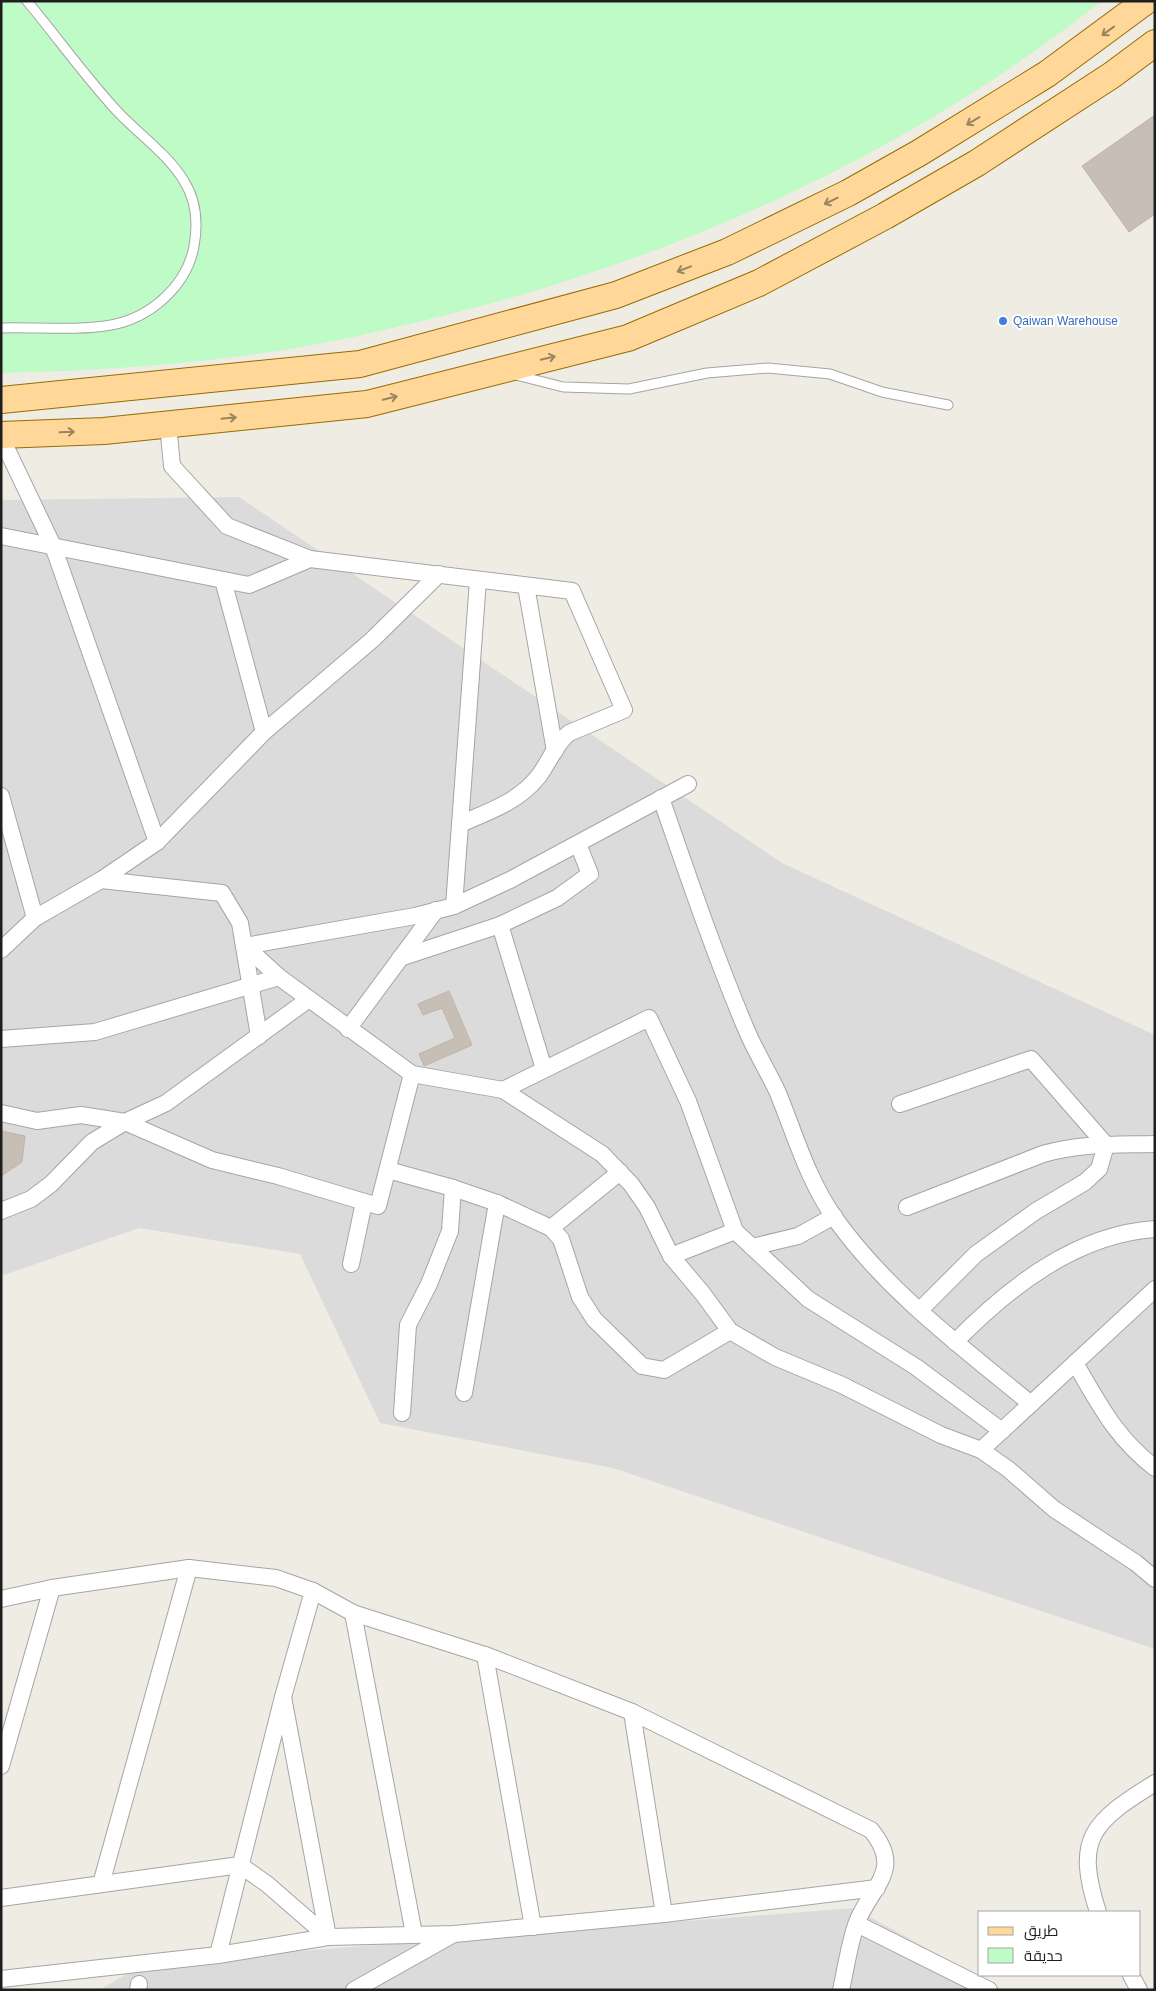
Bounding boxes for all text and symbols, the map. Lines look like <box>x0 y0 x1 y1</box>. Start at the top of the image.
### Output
one-way arrow <box>1101 26 1115 36</box>
one-way arrow <box>966 117 980 127</box>
one-way arrow <box>824 197 839 206</box>
one-way arrow <box>676 265 691 274</box>
place label: Qaiwan Warehouse <box>1013 314 1118 328</box>
marker: Qaiwan Warehouse <box>997 315 1009 327</box>
one-way arrow <box>539 353 555 362</box>
one-way arrow <box>382 393 398 402</box>
one-way arrow <box>221 413 237 423</box>
one-way arrow <box>59 427 75 437</box>
legend <box>978 1911 1141 1976</box>
text: طريق <box>1024 1922 1058 1941</box>
text: حديقة <box>1024 1947 1063 1964</box>

